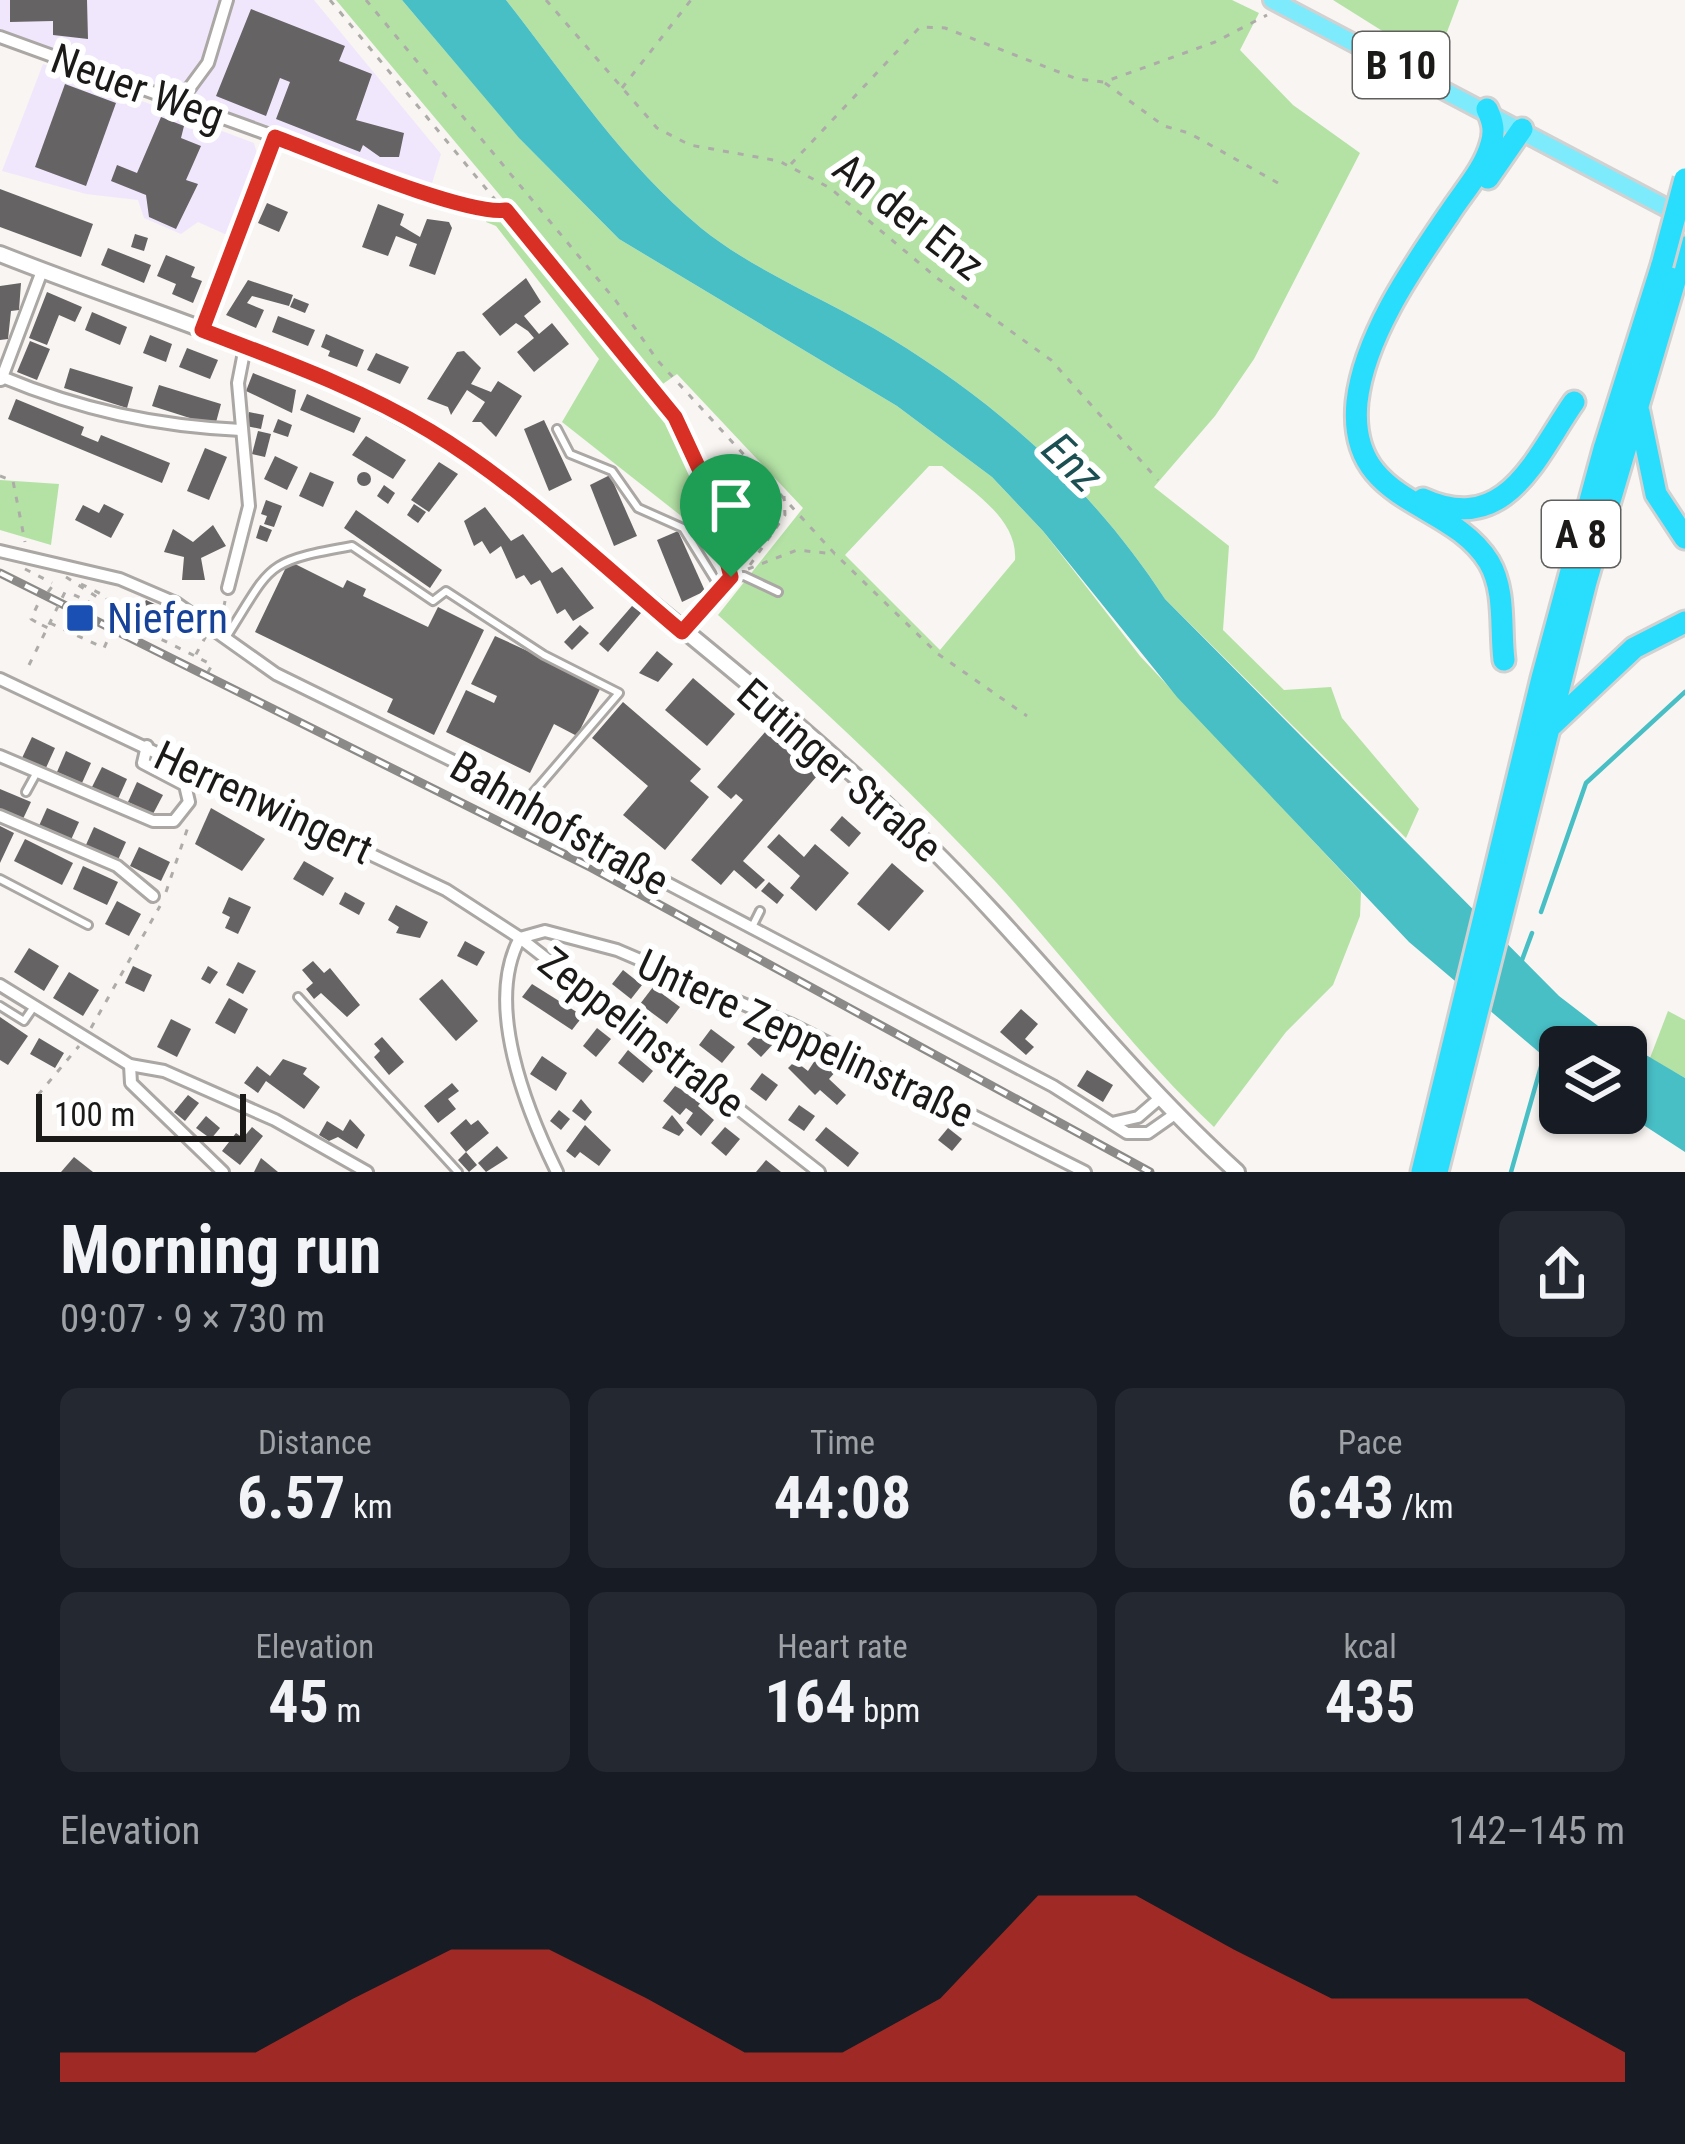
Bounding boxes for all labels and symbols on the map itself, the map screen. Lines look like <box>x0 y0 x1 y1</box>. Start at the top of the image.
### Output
road number: B 10 <box>1353 32 1449 98</box>
street label: Neuer Weg <box>45 34 231 141</box>
street label: An der Enz <box>824 143 993 290</box>
water label: Enz <box>1032 422 1113 503</box>
pin <box>680 454 782 577</box>
road number: A 8 <box>1542 501 1620 567</box>
place label: Niefern <box>107 594 228 643</box>
marker: Niefern <box>64 602 96 634</box>
street label: Eutinger Straße <box>728 669 952 872</box>
street label: Herrenwingert <box>147 731 381 874</box>
street label: Bahnhofstraße <box>442 741 677 906</box>
street label: Zeppelinstraße <box>529 937 754 1128</box>
street label: Untere Zeppelinstraße <box>630 939 982 1138</box>
scale bar <box>36 1088 246 1141</box>

